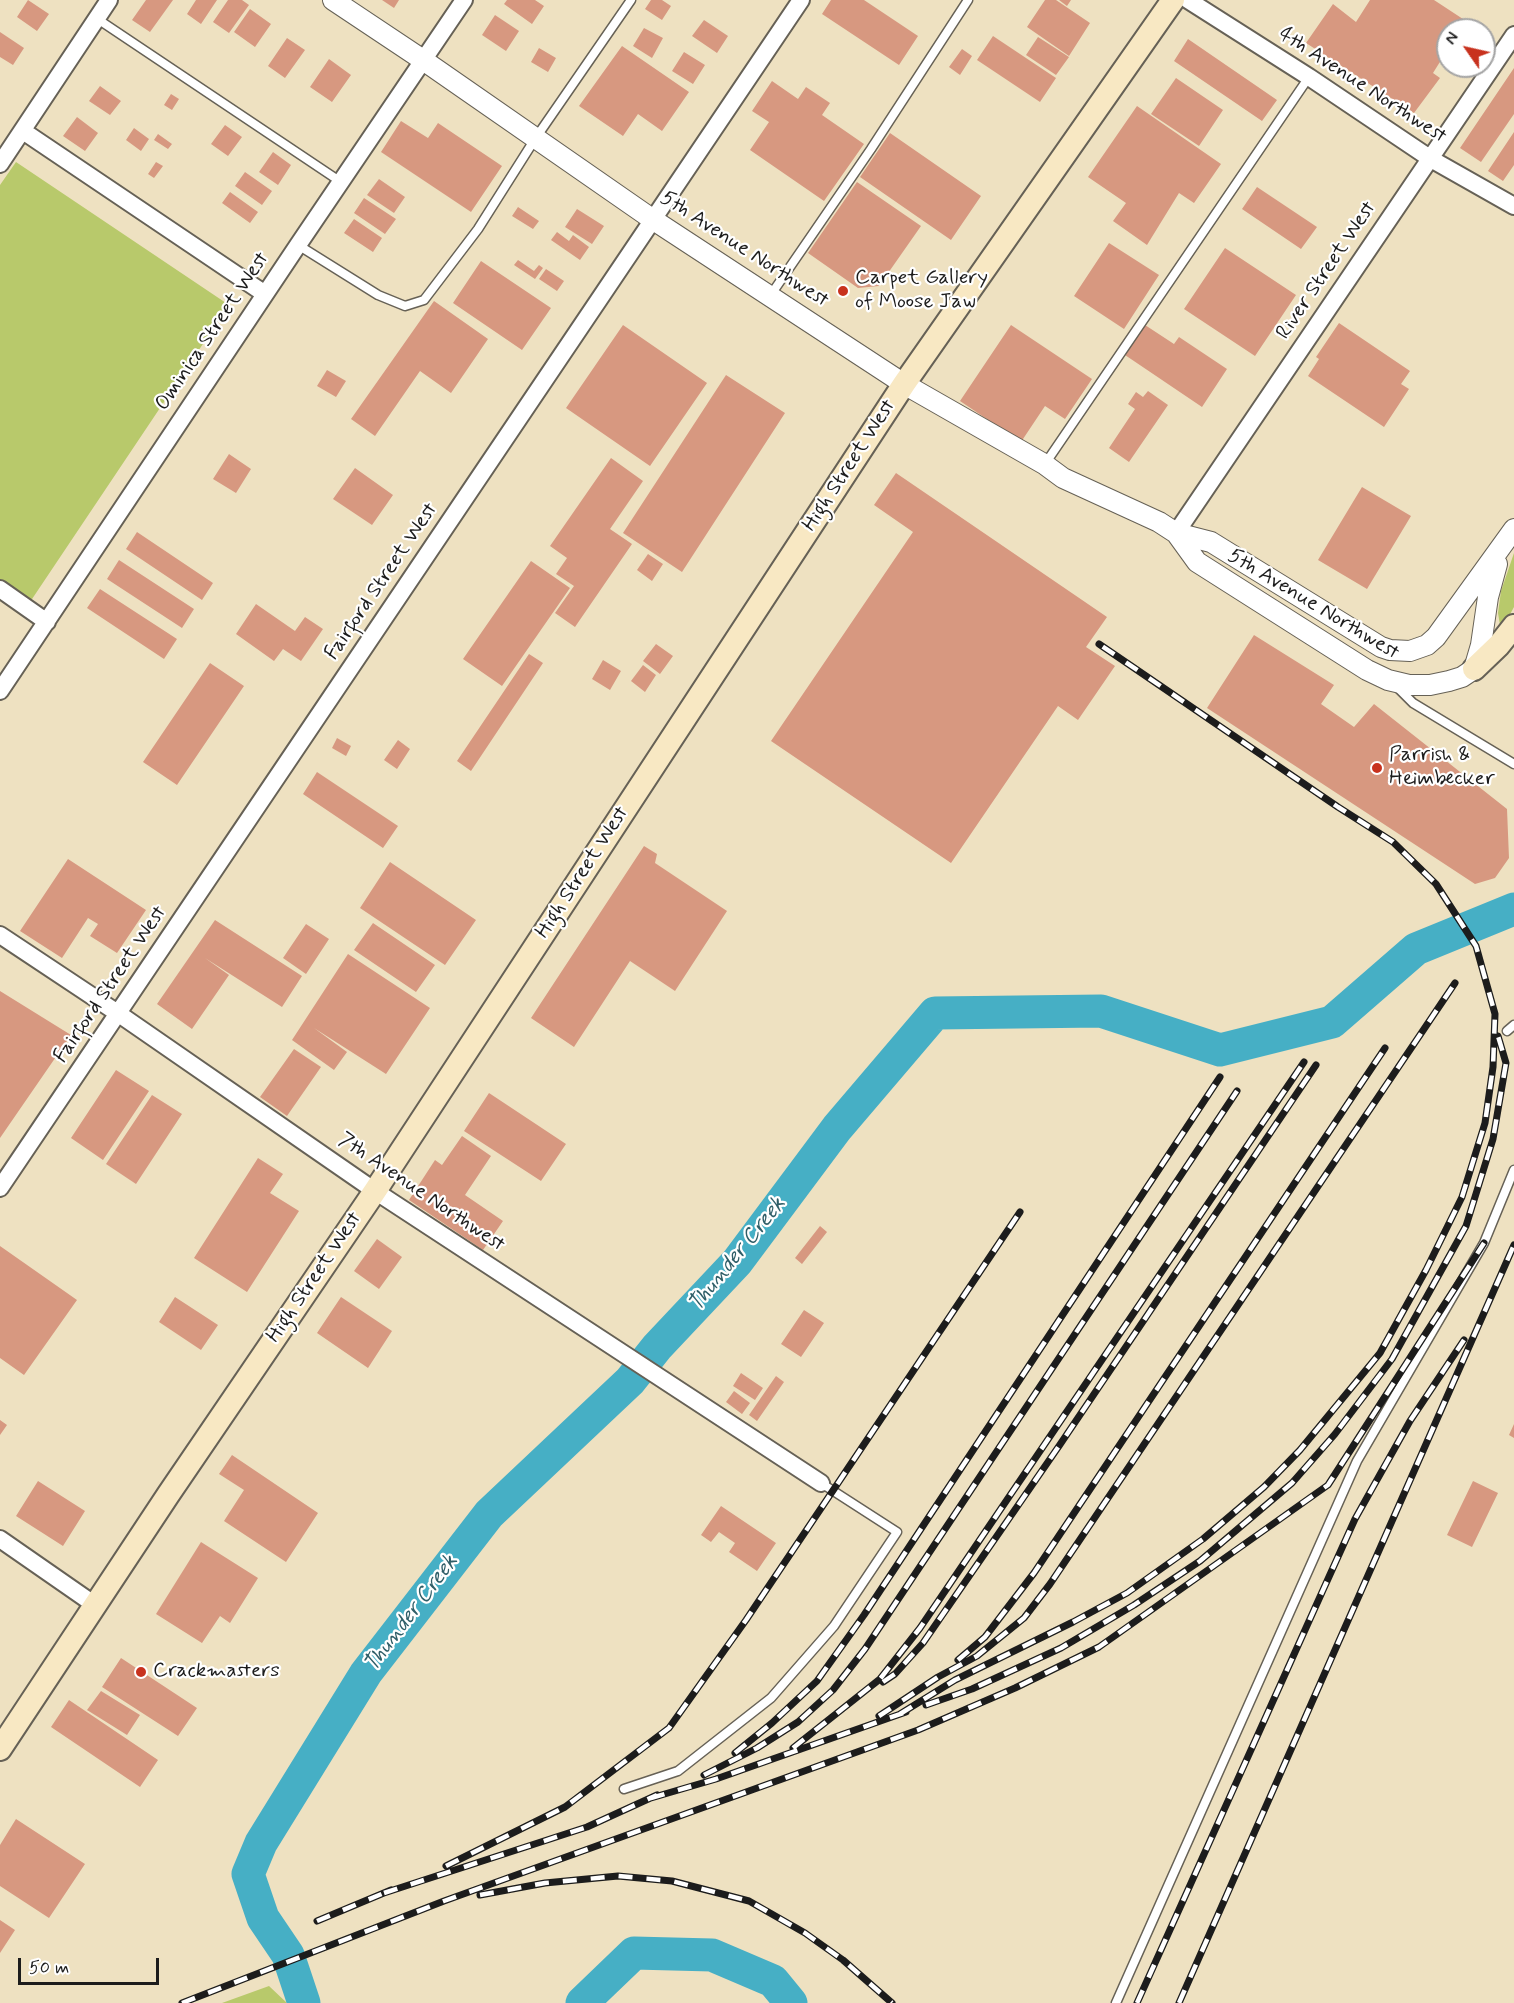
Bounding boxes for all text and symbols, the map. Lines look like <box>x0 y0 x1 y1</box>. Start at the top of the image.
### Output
north arrow <box>1436 18 1496 78</box>
street label: 4th Avenue Northwest <box>1273 22 1451 150</box>
street label: 5th Avenue Northwest <box>655 186 833 314</box>
street label: River Street West <box>1272 197 1382 345</box>
street label: Ominica Street West <box>151 248 275 416</box>
place label: Carpet Gallery of Moose Jaw <box>855 266 988 316</box>
marker: Carpet Gallery of Moose Jaw <box>836 284 850 298</box>
street label: High Street West <box>798 395 902 537</box>
street label: Fairford Street West <box>320 499 444 665</box>
street label: 5th Avenue Northwest <box>1223 544 1403 666</box>
place label: Parrish & Heimbecker <box>1389 743 1495 793</box>
marker: Parrish & Heimbecker <box>1370 761 1384 775</box>
street label: High Street West <box>531 802 635 944</box>
street label: Fairford Street West <box>49 902 173 1068</box>
street label: 7th Avenue Northwest <box>333 1128 509 1258</box>
water label: Thunder Creek <box>684 1192 792 1318</box>
street label: High Street West <box>262 1208 368 1348</box>
water label: Thunder Creek <box>359 1550 465 1678</box>
place label: Crackmasters <box>153 1659 280 1685</box>
marker: Crackmasters <box>134 1665 148 1679</box>
scale bar <box>21 1946 162 1984</box>
text: 50 m <box>29 1956 69 1980</box>

